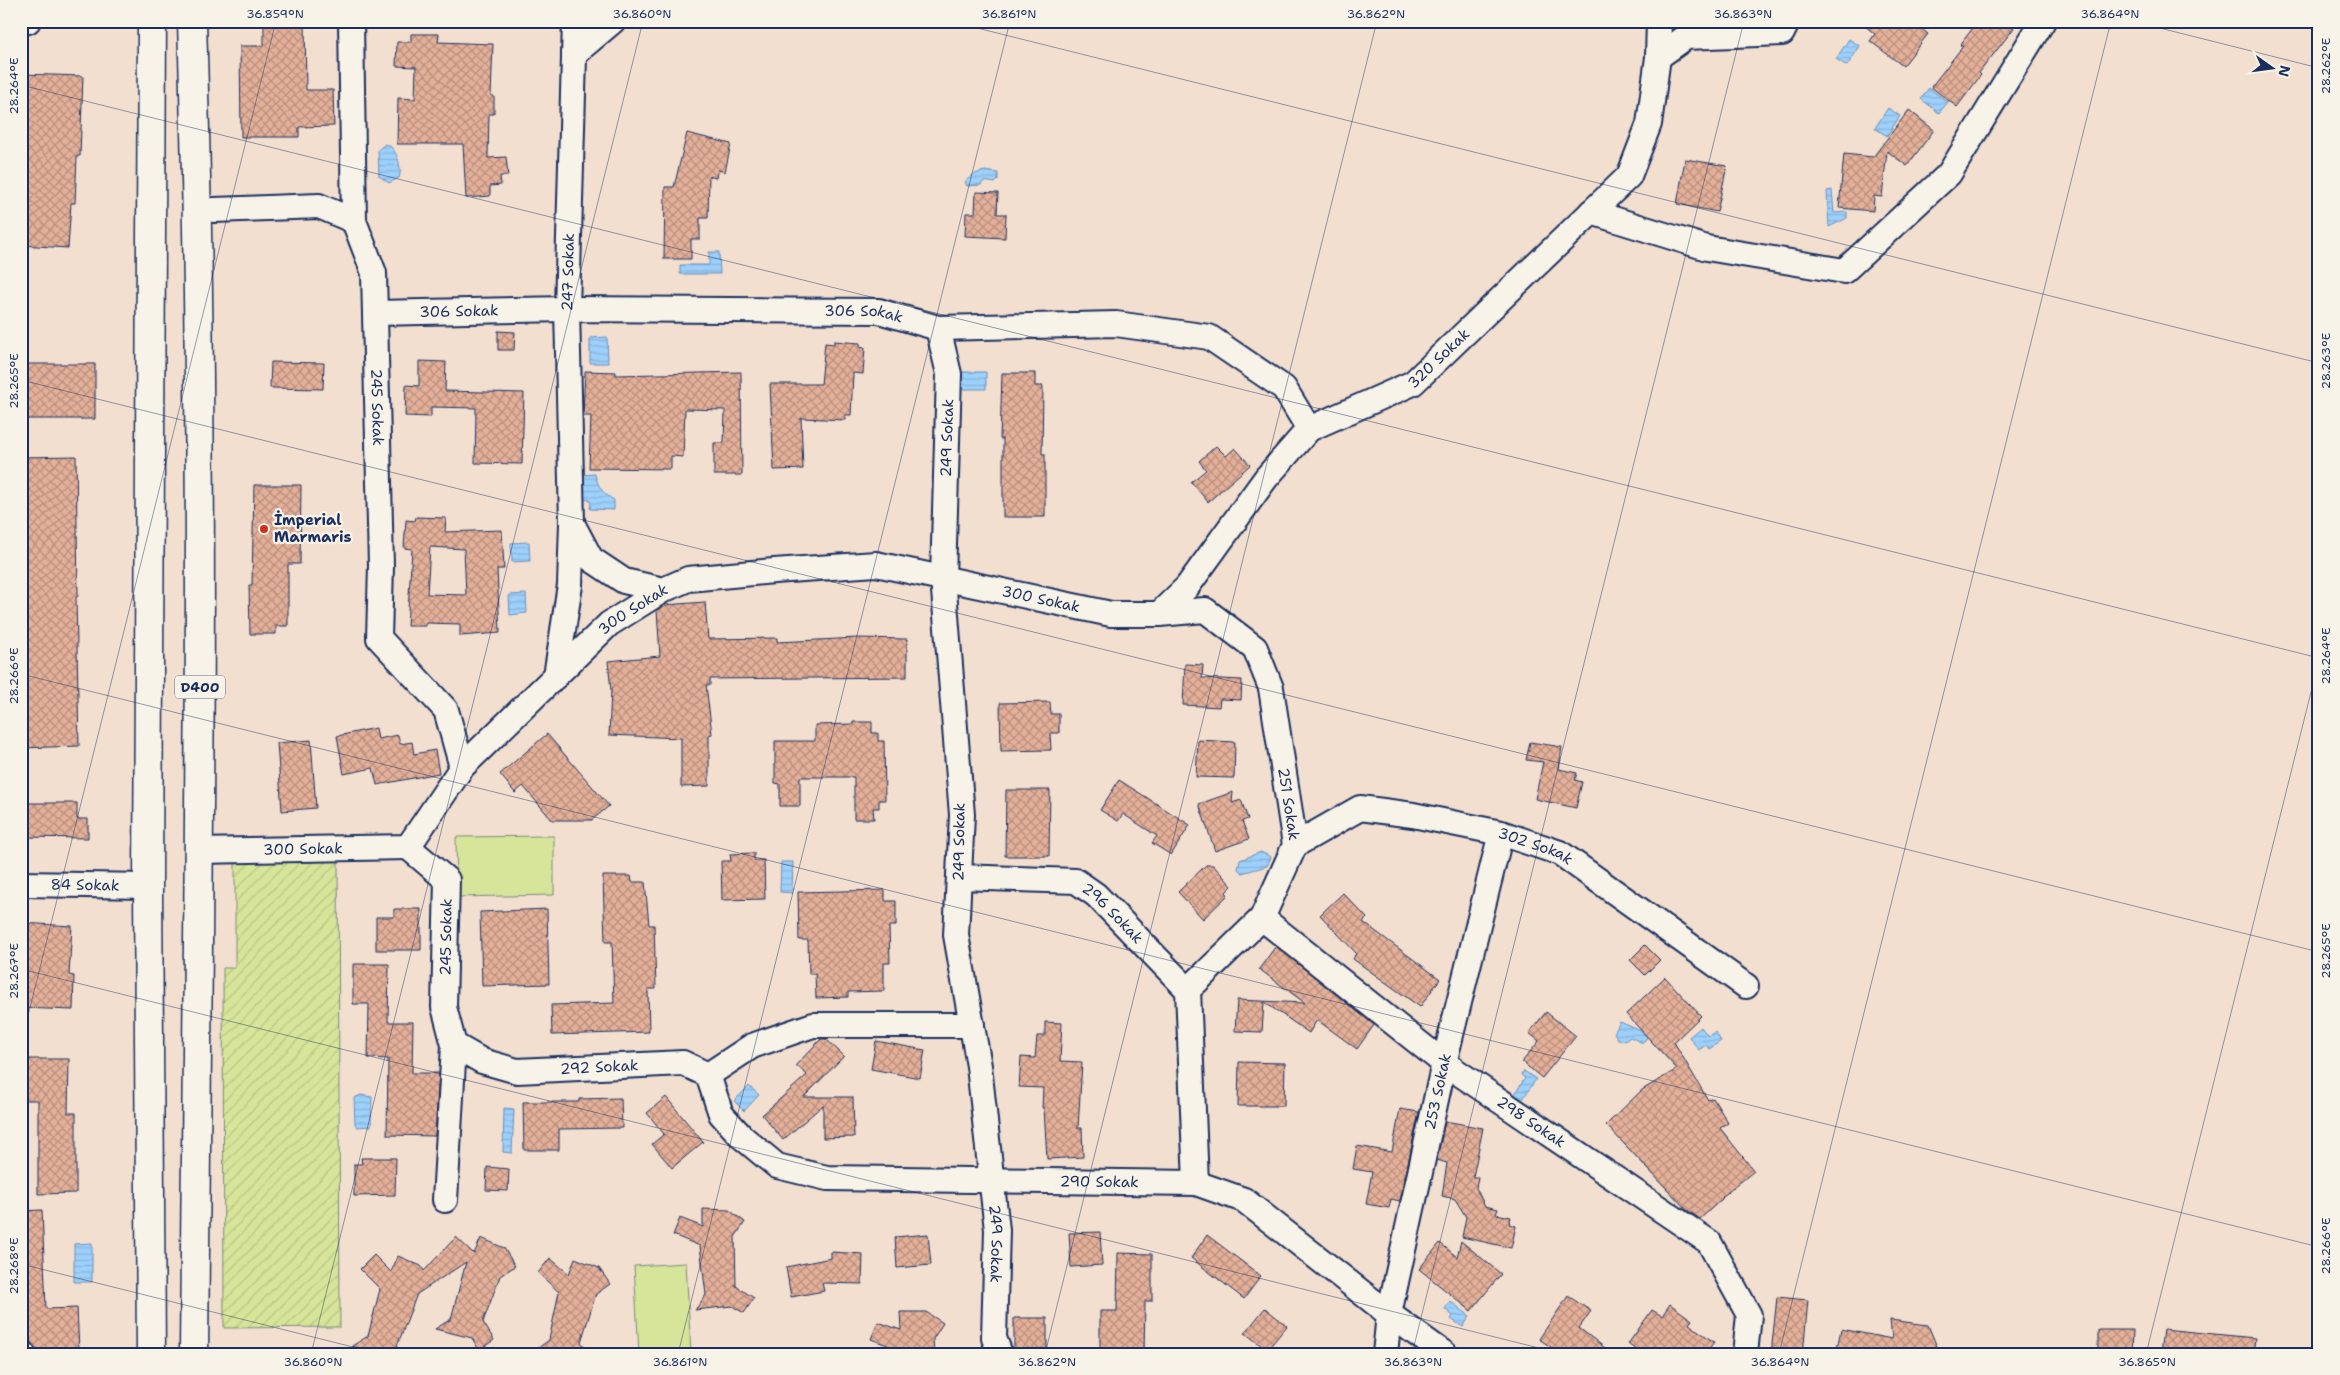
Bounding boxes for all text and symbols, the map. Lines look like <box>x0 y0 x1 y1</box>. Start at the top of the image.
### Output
text: 36.859°N <box>246 6 304 22</box>
text: 36.860°N <box>613 6 671 22</box>
text: 36.861°N <box>982 6 1036 22</box>
text: 36.862°N <box>1347 6 1405 22</box>
text: 36.863°N <box>1714 6 1772 22</box>
text: 36.864°N <box>2081 6 2139 22</box>
text: 28.262°E <box>2318 38 2334 94</box>
north arrow <box>2248 42 2298 92</box>
text: 28.264°E <box>6 58 22 114</box>
text: N <box>2275 64 2295 79</box>
street label: 247 Sokak <box>557 233 579 311</box>
street label: 306 Sokak <box>419 300 499 322</box>
street label: 306 Sokak <box>824 301 905 327</box>
street label: 320 Sokak <box>1403 324 1474 393</box>
text: 28.263°E <box>2318 333 2334 389</box>
text: 28.265°E <box>6 353 22 409</box>
street label: 245 Sokak <box>366 368 388 446</box>
street label: 249 Sokak <box>936 399 958 477</box>
place label: İmperial Marmaris <box>274 510 352 547</box>
marker: İmperial Marmaris <box>258 523 270 535</box>
street label: 300 Sokak <box>594 579 671 639</box>
street label: 300 Sokak <box>1000 581 1082 617</box>
text: 28.264°E <box>2318 628 2334 684</box>
text: 28.266°E <box>6 648 22 704</box>
road number: D400 <box>175 676 225 699</box>
street label: 251 Sokak <box>1273 766 1304 842</box>
street label: 249 Sokak <box>948 803 970 881</box>
street label: 302 Sokak <box>1495 823 1577 869</box>
street label: 300 Sokak <box>263 838 343 860</box>
street label: 84 Sokak <box>50 874 120 896</box>
street label: 296 Sokak <box>1078 878 1148 948</box>
street label: 245 Sokak <box>435 898 457 976</box>
text: 28.265°E <box>2318 923 2334 979</box>
text: 28.267°E <box>6 943 22 999</box>
street label: 253 Sokak <box>1420 1051 1456 1132</box>
street label: 292 Sokak <box>560 1055 639 1079</box>
street label: 298 Sokak <box>1493 1092 1570 1152</box>
street label: 290 Sokak <box>1060 1171 1139 1192</box>
street label: 249 Sokak <box>984 1204 1007 1283</box>
text: 28.266°E <box>2318 1218 2334 1274</box>
text: 28.268°E <box>6 1238 22 1294</box>
text: 36.860°N <box>284 1354 342 1370</box>
text: 36.861°N <box>653 1354 707 1370</box>
text: 36.862°N <box>1018 1354 1076 1370</box>
text: 36.863°N <box>1384 1354 1442 1370</box>
text: 36.864°N <box>1751 1354 1809 1370</box>
text: 36.865°N <box>2118 1354 2176 1370</box>

